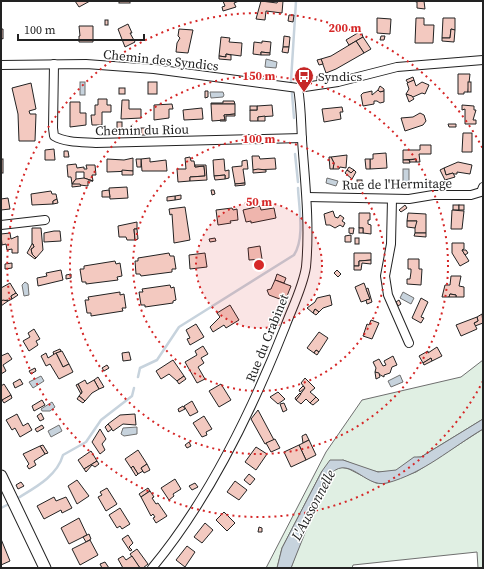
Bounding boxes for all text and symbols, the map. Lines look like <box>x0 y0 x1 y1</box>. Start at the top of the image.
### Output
scale bar <box>18 16 144 42</box>
text: 200 m <box>329 20 362 36</box>
text: 100 m <box>24 22 56 38</box>
street label: Chemin des Syndics <box>102 45 220 75</box>
bus stop icon: Syndics <box>293 65 315 93</box>
text: 150 m <box>243 68 276 84</box>
place label: Syndics <box>318 68 363 85</box>
street label: Chemin du Riou <box>95 121 190 139</box>
text: 100 m <box>243 131 276 147</box>
street label: Rue de l'Hermitage <box>342 175 453 193</box>
text: 50 m <box>246 194 272 210</box>
centre of rings <box>252 258 266 272</box>
street label: Rue du Crabinet <box>242 291 293 385</box>
water label: L'Aussonnelle <box>285 466 340 545</box>

